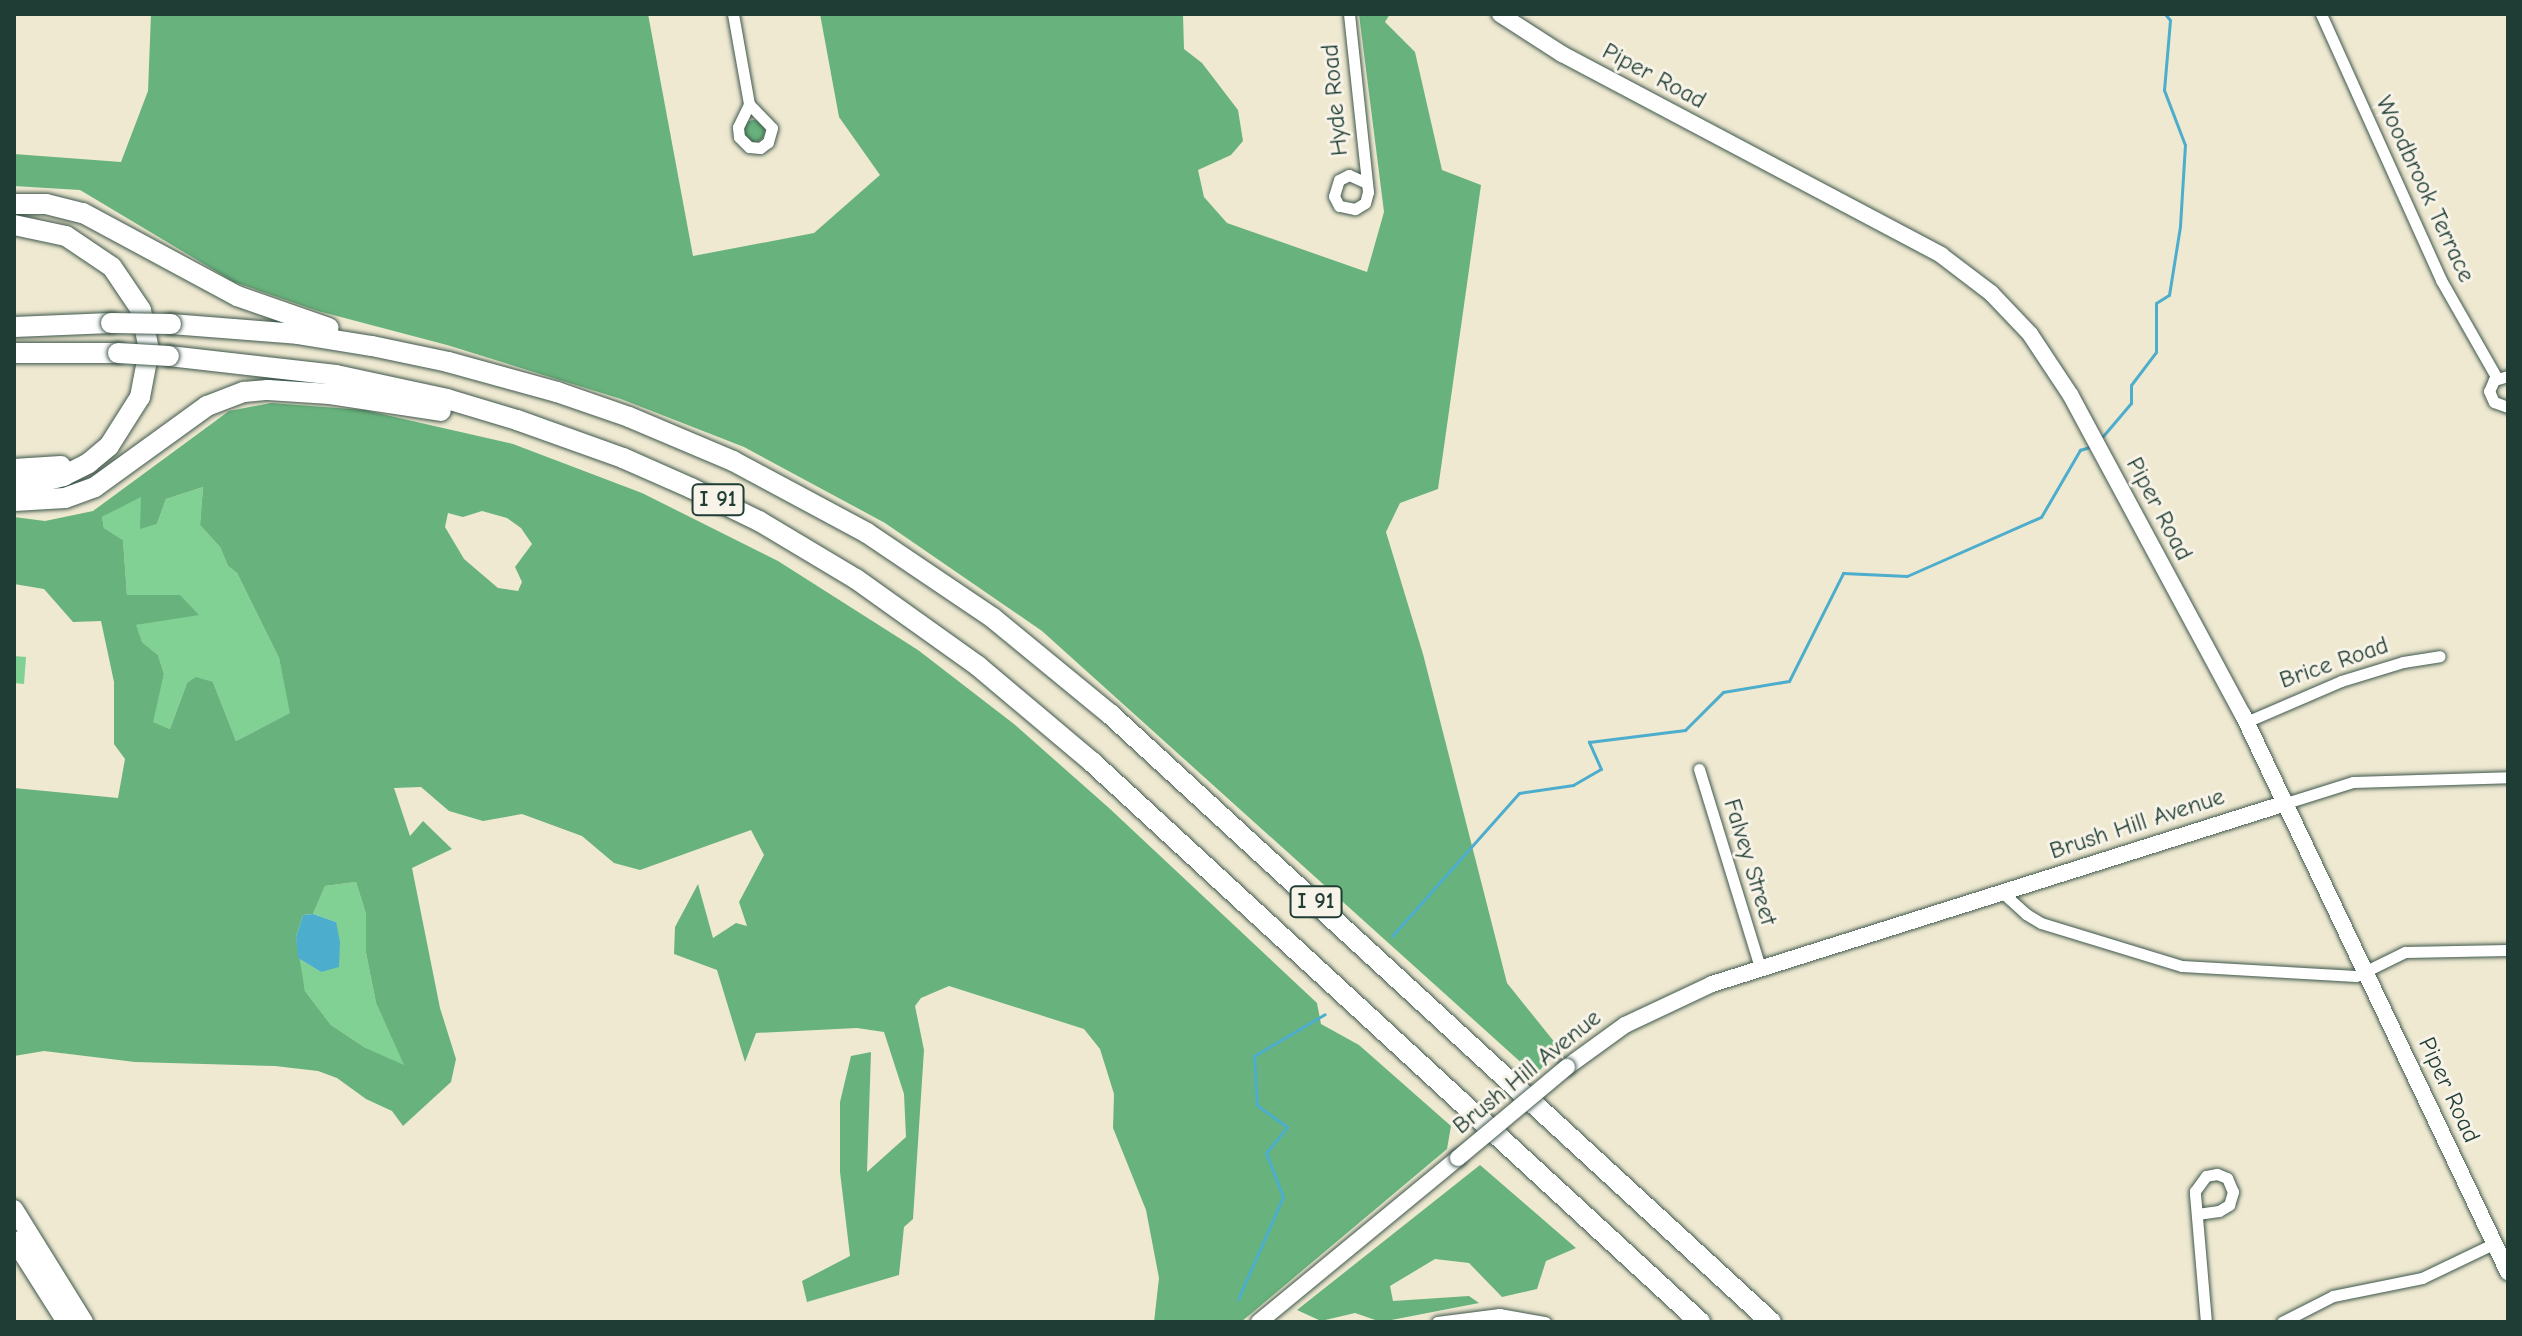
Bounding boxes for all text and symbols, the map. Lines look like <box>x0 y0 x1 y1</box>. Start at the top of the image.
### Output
street label: Piper Road <box>1597 37 1711 115</box>
street label: Hyde Road <box>1316 43 1354 157</box>
street label: Woodbrook Terrace <box>2369 91 2481 287</box>
street label: Piper Road <box>2120 452 2198 566</box>
road number: I 91 <box>690 482 746 518</box>
street label: Brice Road <box>2276 631 2392 695</box>
street label: Brush Hill Avenue <box>2046 782 2228 866</box>
street label: Falvey Street <box>1717 795 1783 929</box>
road number: I 91 <box>1288 884 1344 920</box>
street label: Brush Hill Avenue <box>1447 1004 1607 1140</box>
street label: Piper Road <box>2412 1033 2486 1147</box>

